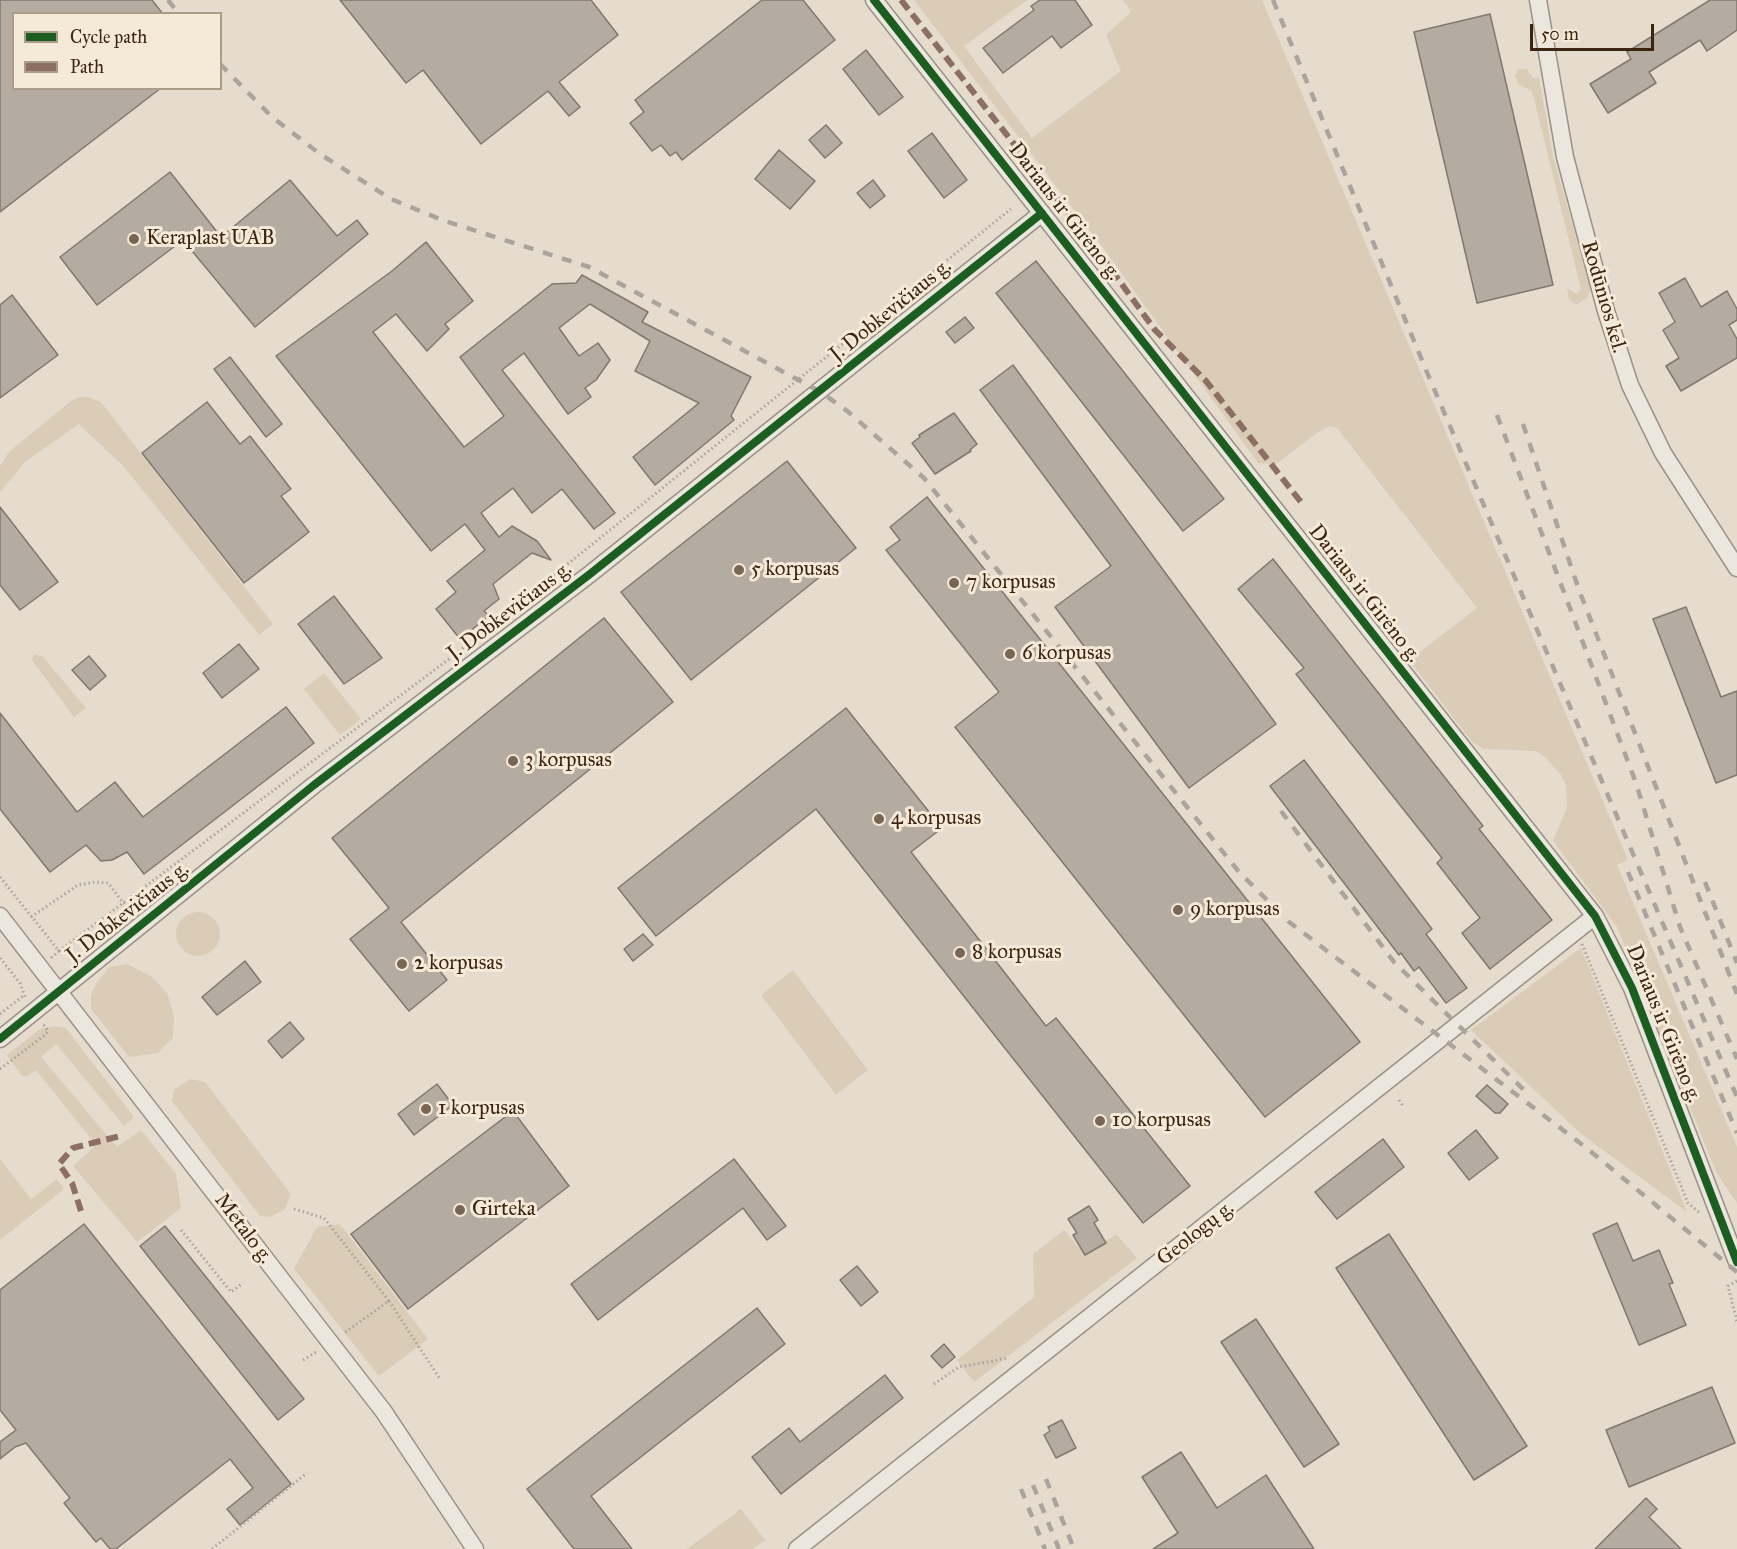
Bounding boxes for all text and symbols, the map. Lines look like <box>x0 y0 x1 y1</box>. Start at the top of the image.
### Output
legend <box>12 12 222 90</box>
scale bar <box>1533 12 1658 50</box>
text: 50 m <box>1541 23 1579 45</box>
text: Cycle path <box>70 26 147 48</box>
text: Path <box>70 56 104 78</box>
street label: Dariaus ir Girėno g. <box>1002 138 1126 286</box>
place label: Keraplast UAB <box>146 226 275 252</box>
marker: Keraplast UAB <box>127 232 141 246</box>
street label: Rodūnios kel. <box>1575 238 1631 356</box>
street label: J. Dobkevičiaus g. <box>825 254 957 368</box>
street label: Dariaus ir Girėno g. <box>1302 520 1426 668</box>
street label: J. Dobkevičiaus g. <box>443 557 577 667</box>
place label: 5 korpusas <box>751 557 839 583</box>
marker: 5 korpusas <box>732 563 746 577</box>
place label: 7 korpusas <box>966 570 1056 596</box>
marker: 7 korpusas <box>947 576 961 590</box>
place label: 6 korpusas <box>1022 641 1111 667</box>
marker: 6 korpusas <box>1003 647 1017 661</box>
place label: 3 korpusas <box>525 748 612 774</box>
marker: 3 korpusas <box>506 754 520 768</box>
place label: 4 korpusas <box>891 806 981 832</box>
marker: 4 korpusas <box>872 812 886 826</box>
street label: J. Dobkevičiaus g. <box>61 857 195 969</box>
place label: 9 korpusas <box>1190 897 1280 923</box>
marker: 9 korpusas <box>1171 903 1185 917</box>
place label: 8 korpusas <box>972 940 1062 966</box>
street label: Dariaus ir Girėno g. <box>1620 941 1706 1107</box>
marker: 8 korpusas <box>953 946 967 960</box>
place label: 2 korpusas <box>414 951 503 977</box>
marker: 2 korpusas <box>395 957 409 971</box>
place label: 1 korpusas <box>438 1096 525 1122</box>
marker: 1 korpusas <box>419 1102 433 1116</box>
place label: 10 korpusas <box>1112 1108 1211 1134</box>
marker: 10 korpusas <box>1093 1114 1107 1128</box>
street label: Metalo g. <box>208 1189 278 1269</box>
street label: Geologų g. <box>1152 1196 1240 1272</box>
place label: Girteka <box>472 1197 536 1223</box>
marker: Girteka <box>453 1203 467 1217</box>

